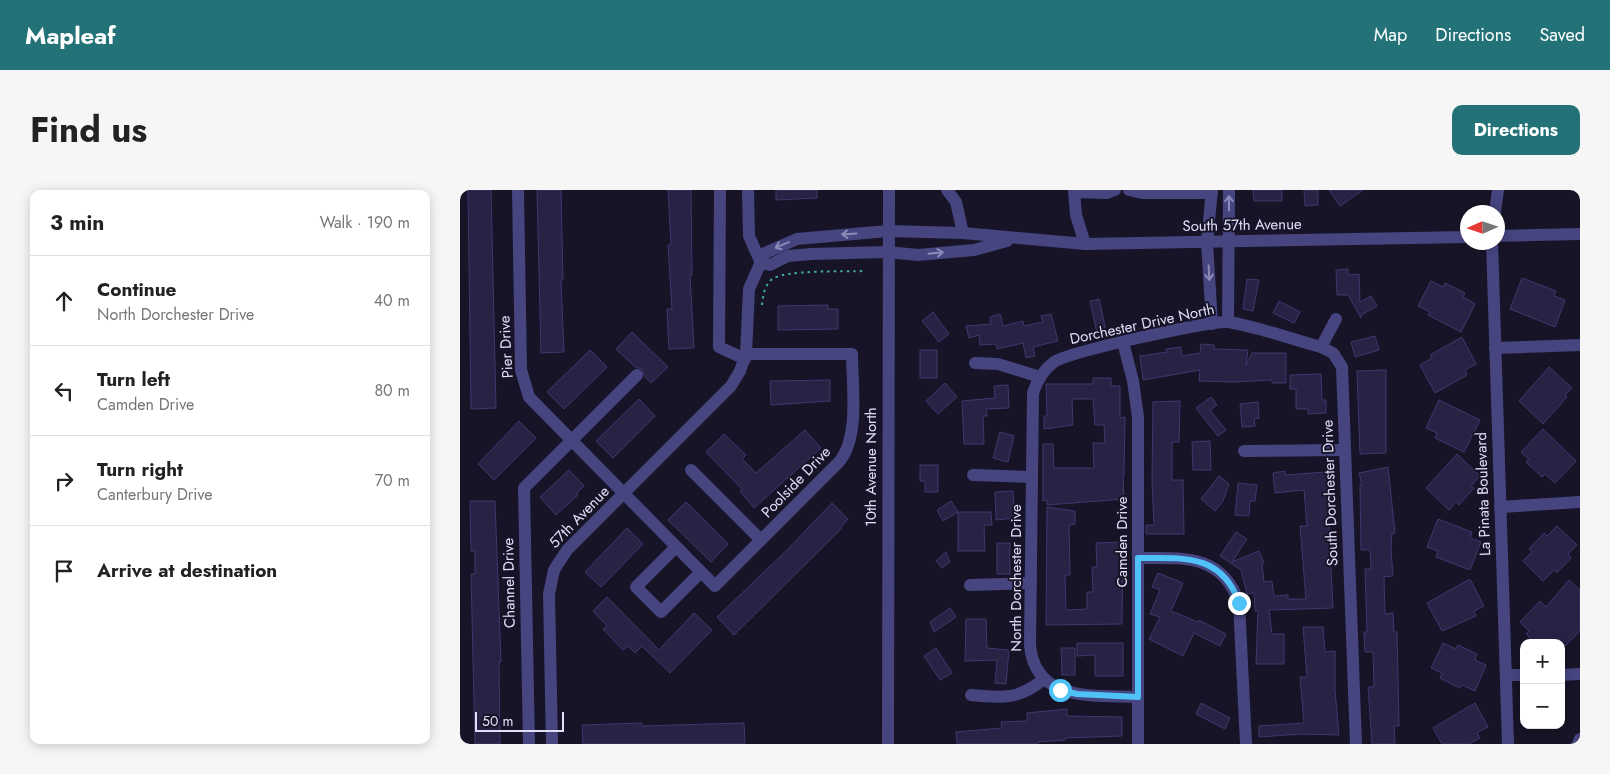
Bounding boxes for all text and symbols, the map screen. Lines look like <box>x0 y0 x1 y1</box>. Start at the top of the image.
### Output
text: Mapleaf <box>25 18 116 53</box>
text: Map <box>1374 22 1407 48</box>
text: Directions <box>1435 22 1511 48</box>
text: Saved <box>1539 22 1585 48</box>
text: Find us <box>30 105 147 155</box>
button: Directions <box>1452 105 1580 155</box>
one-way arrow <box>1224 196 1234 212</box>
north arrow <box>1460 205 1505 250</box>
text: 3 min <box>50 208 104 238</box>
text: Walk · 190 m <box>320 211 410 234</box>
street label: South 57th Avenue <box>1182 213 1302 237</box>
one-way arrow <box>842 230 858 239</box>
one-way arrow <box>775 240 790 250</box>
one-way arrow <box>928 249 944 258</box>
one-way arrow <box>1205 265 1214 281</box>
text: Continue <box>97 276 176 303</box>
icon: ahead <box>50 287 78 315</box>
text: 40 m <box>374 289 410 312</box>
street label: Dorchester Drive North <box>1068 298 1216 350</box>
text: North Dorchester Drive <box>97 303 254 326</box>
street label: Pier Drive <box>493 315 519 379</box>
text: Turn left <box>97 366 170 393</box>
icon: left <box>50 377 78 405</box>
text: 80 m <box>374 379 410 402</box>
text: Camden Drive <box>97 393 194 416</box>
street label: 10th Avenue North <box>860 407 882 527</box>
street label: South Dorchester Drive <box>1316 419 1344 567</box>
street label: La Pinata Boulevard <box>1470 432 1496 556</box>
street label: Poolside Drive <box>756 441 836 523</box>
text: Turn right <box>97 456 183 483</box>
icon: right <box>50 467 78 495</box>
text: 70 m <box>375 469 410 492</box>
street label: 57th Avenue <box>544 481 615 553</box>
text: Canterbury Drive <box>97 483 213 506</box>
street label: Camden Drive <box>1111 496 1133 588</box>
street label: North Dorchester Drive <box>1005 504 1027 652</box>
street label: Channel Drive <box>497 537 521 628</box>
icon: arrive <box>50 557 78 585</box>
text: Arrive at destination <box>97 557 277 584</box>
route end <box>1228 592 1251 615</box>
map controls <box>1520 639 1565 729</box>
button: + <box>1520 639 1565 684</box>
route start <box>1049 679 1072 702</box>
button: − <box>1520 684 1565 729</box>
scale bar <box>475 709 564 732</box>
text: 50 m <box>482 711 513 731</box>

